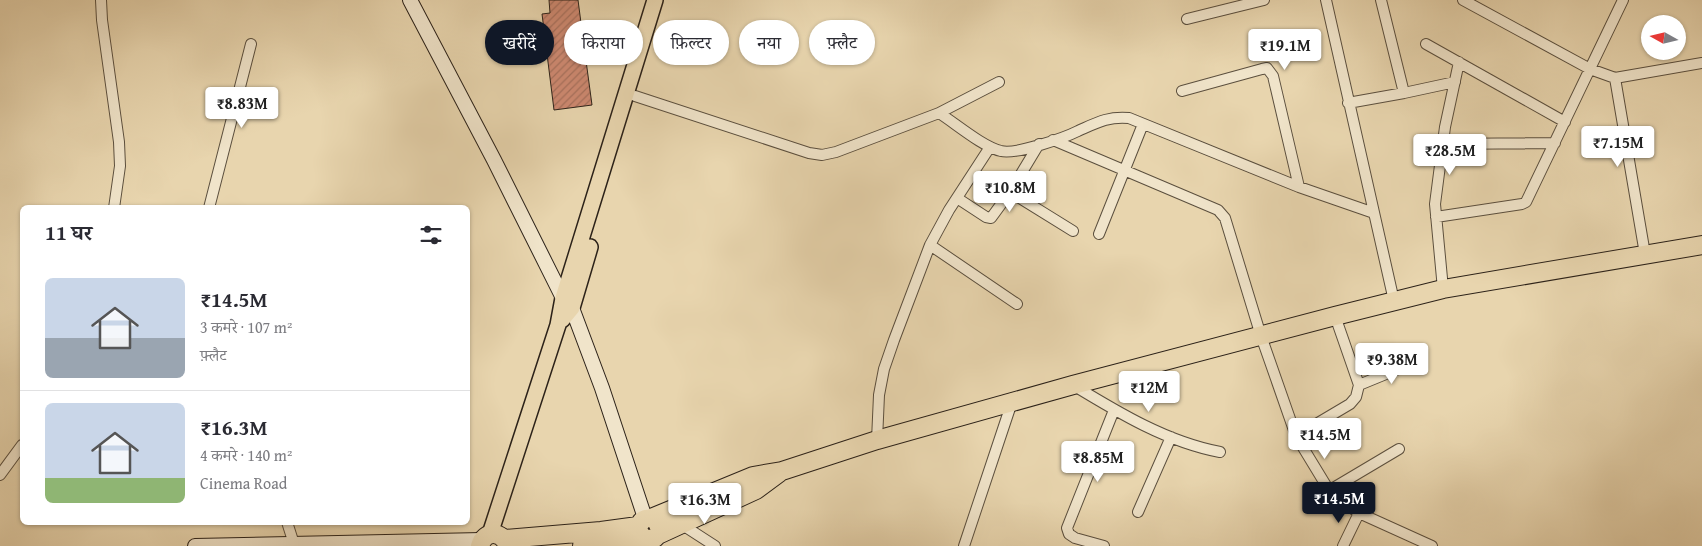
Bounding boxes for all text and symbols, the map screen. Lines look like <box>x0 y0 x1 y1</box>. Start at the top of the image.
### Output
north arrow <box>1641 15 1686 60</box>
map controls <box>1641 15 1686 60</box>
chip: खरीदें <box>485 20 554 65</box>
chip: किराया <box>564 20 643 65</box>
chip: फ़िल्टर <box>653 20 729 65</box>
chip: नया <box>739 20 799 65</box>
chip: फ़्लैट <box>809 20 875 65</box>
pin: ₹19.1M <box>1244 28 1326 71</box>
text: ₹19.1M <box>1259 33 1311 57</box>
pin: ₹8.83M <box>201 86 283 129</box>
text: ₹8.83M <box>216 91 268 115</box>
pin: ₹7.15M <box>1577 126 1659 168</box>
text: ₹7.15M <box>1592 130 1644 154</box>
pin: ₹28.5M <box>1409 134 1491 176</box>
text: ₹28.5M <box>1424 138 1476 162</box>
pin: ₹10.8M <box>969 170 1051 213</box>
text: ₹10.8M <box>984 175 1036 199</box>
text: 11 घर <box>45 217 92 248</box>
icon: filters <box>417 221 445 249</box>
text: ₹14.5M <box>200 284 268 315</box>
icon: home <box>85 298 145 358</box>
text: 3 कमरे · 107 m² <box>200 315 292 339</box>
pin: ₹9.38M <box>1351 342 1433 385</box>
text: फ़्लैट <box>200 343 227 367</box>
text: ₹9.38M <box>1366 347 1418 371</box>
pin: ₹12M <box>1119 370 1179 413</box>
text: ₹12M <box>1130 375 1168 399</box>
text: ₹16.3M <box>200 412 268 443</box>
pin: ₹14.5M <box>1284 418 1366 460</box>
text: ₹14.5M <box>1299 422 1351 446</box>
icon: home <box>85 423 145 483</box>
pin: ₹8.85M <box>1057 440 1139 483</box>
text: 4 कमरे · 140 m² <box>200 443 292 467</box>
text: ₹8.85M <box>1072 445 1124 469</box>
text: Cinema Road <box>200 471 287 495</box>
pin: ₹16.3M <box>664 482 746 525</box>
pin: ₹14.5M <box>1298 482 1380 524</box>
text: ₹14.5M <box>1313 486 1365 510</box>
text: ₹16.3M <box>679 487 731 511</box>

